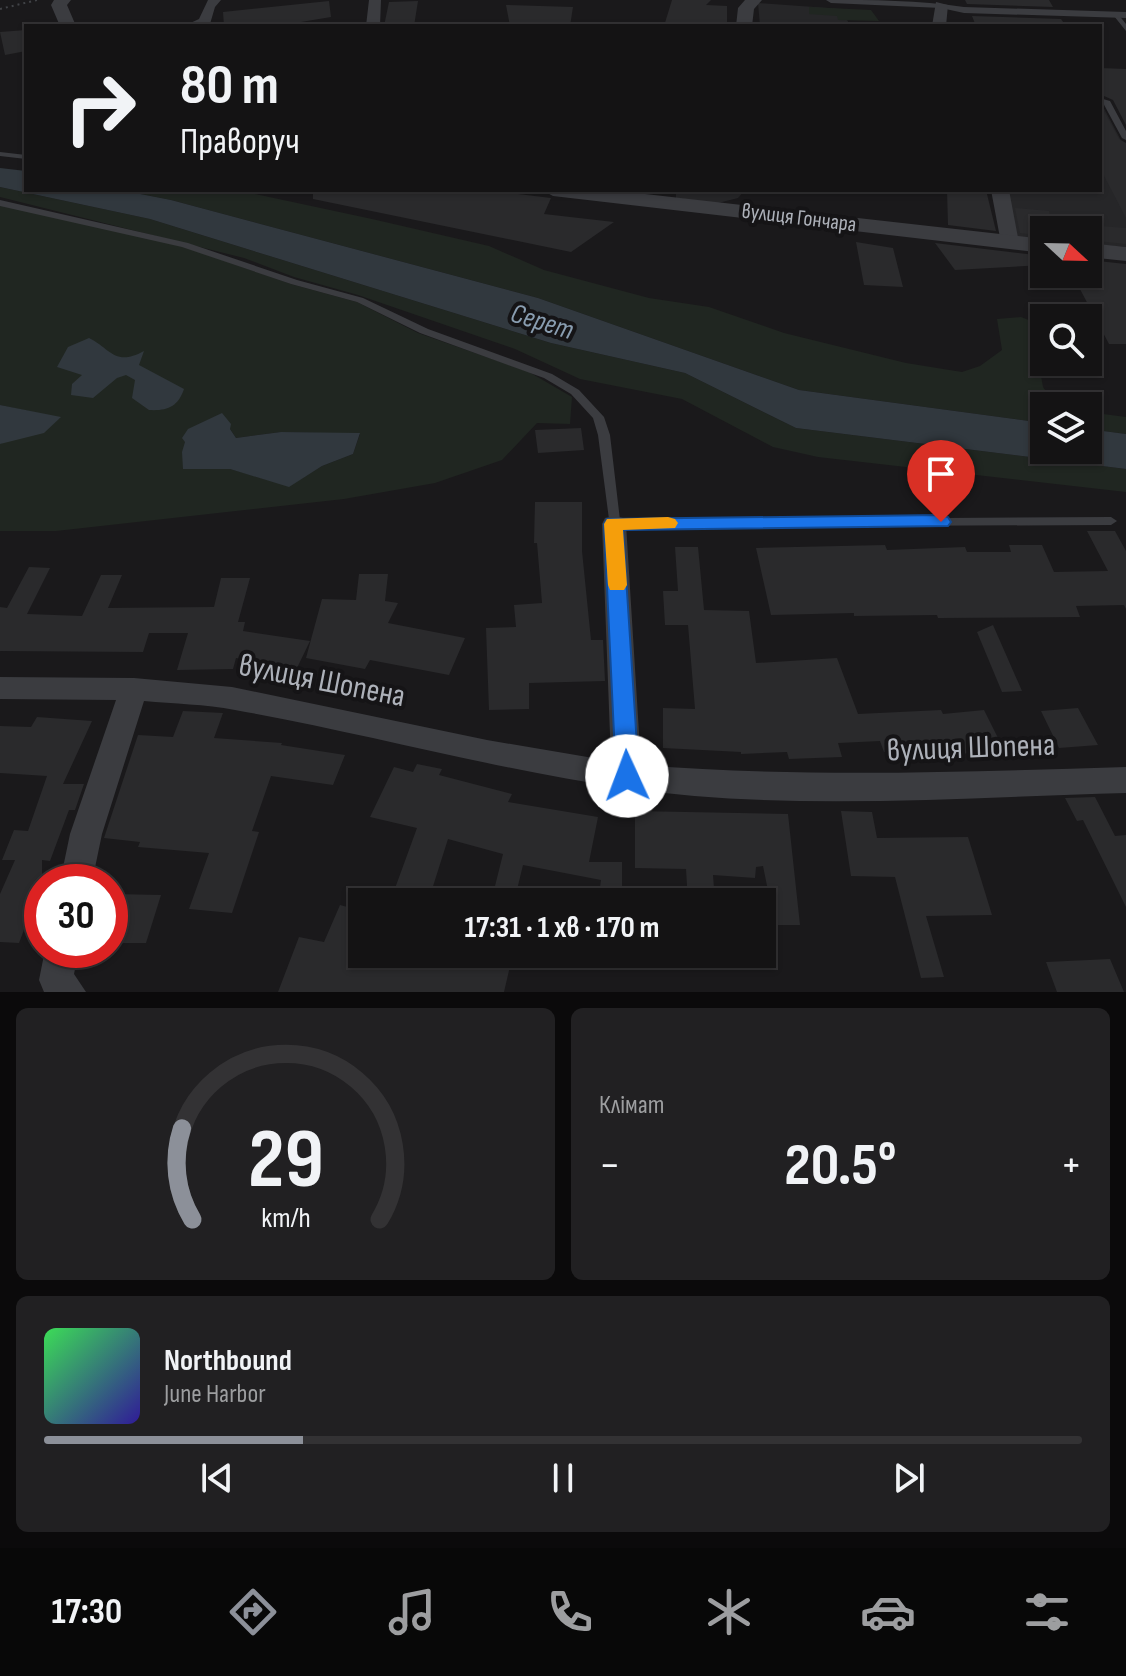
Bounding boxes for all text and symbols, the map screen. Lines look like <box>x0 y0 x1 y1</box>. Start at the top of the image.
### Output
text: 80 m <box>180 53 279 120</box>
icon: right <box>48 56 152 160</box>
text: Праворуч <box>180 121 300 164</box>
street label: вулиця Гончара <box>740 198 858 238</box>
north arrow <box>1030 216 1102 288</box>
map controls <box>1030 216 1102 464</box>
water label: Серет <box>507 297 578 347</box>
button: search <box>1030 304 1102 376</box>
button: layers <box>1030 392 1102 464</box>
pin <box>907 440 975 522</box>
icon: arrive <box>919 452 963 496</box>
street label: вулиця Шопена <box>236 646 408 716</box>
street label: вулиця Шопена <box>886 726 1056 770</box>
position arrow <box>585 734 669 818</box>
speed limit sign: 30 <box>24 864 128 968</box>
text: 17:31 · 1 хв · 170 m <box>465 910 659 946</box>
text: Клімат <box>599 1090 664 1121</box>
text: 29 <box>248 1111 323 1211</box>
text: 20.5° <box>784 1130 897 1202</box>
text: − <box>599 1139 621 1192</box>
text: + <box>1060 1139 1082 1192</box>
text: km/h <box>261 1201 310 1236</box>
text: Northbound <box>164 1343 292 1379</box>
text: June Harbor <box>164 1379 266 1410</box>
icon: previous <box>195 1456 239 1500</box>
icon: pause <box>541 1456 585 1500</box>
icon: next <box>887 1456 931 1500</box>
icon: directions <box>225 1584 281 1640</box>
icon: music <box>384 1584 440 1640</box>
icon: phone <box>542 1584 598 1640</box>
icon: climate <box>701 1584 757 1640</box>
icon: car <box>860 1584 916 1640</box>
icon: filters <box>1019 1584 1075 1640</box>
text: 17:30 <box>51 1591 122 1634</box>

